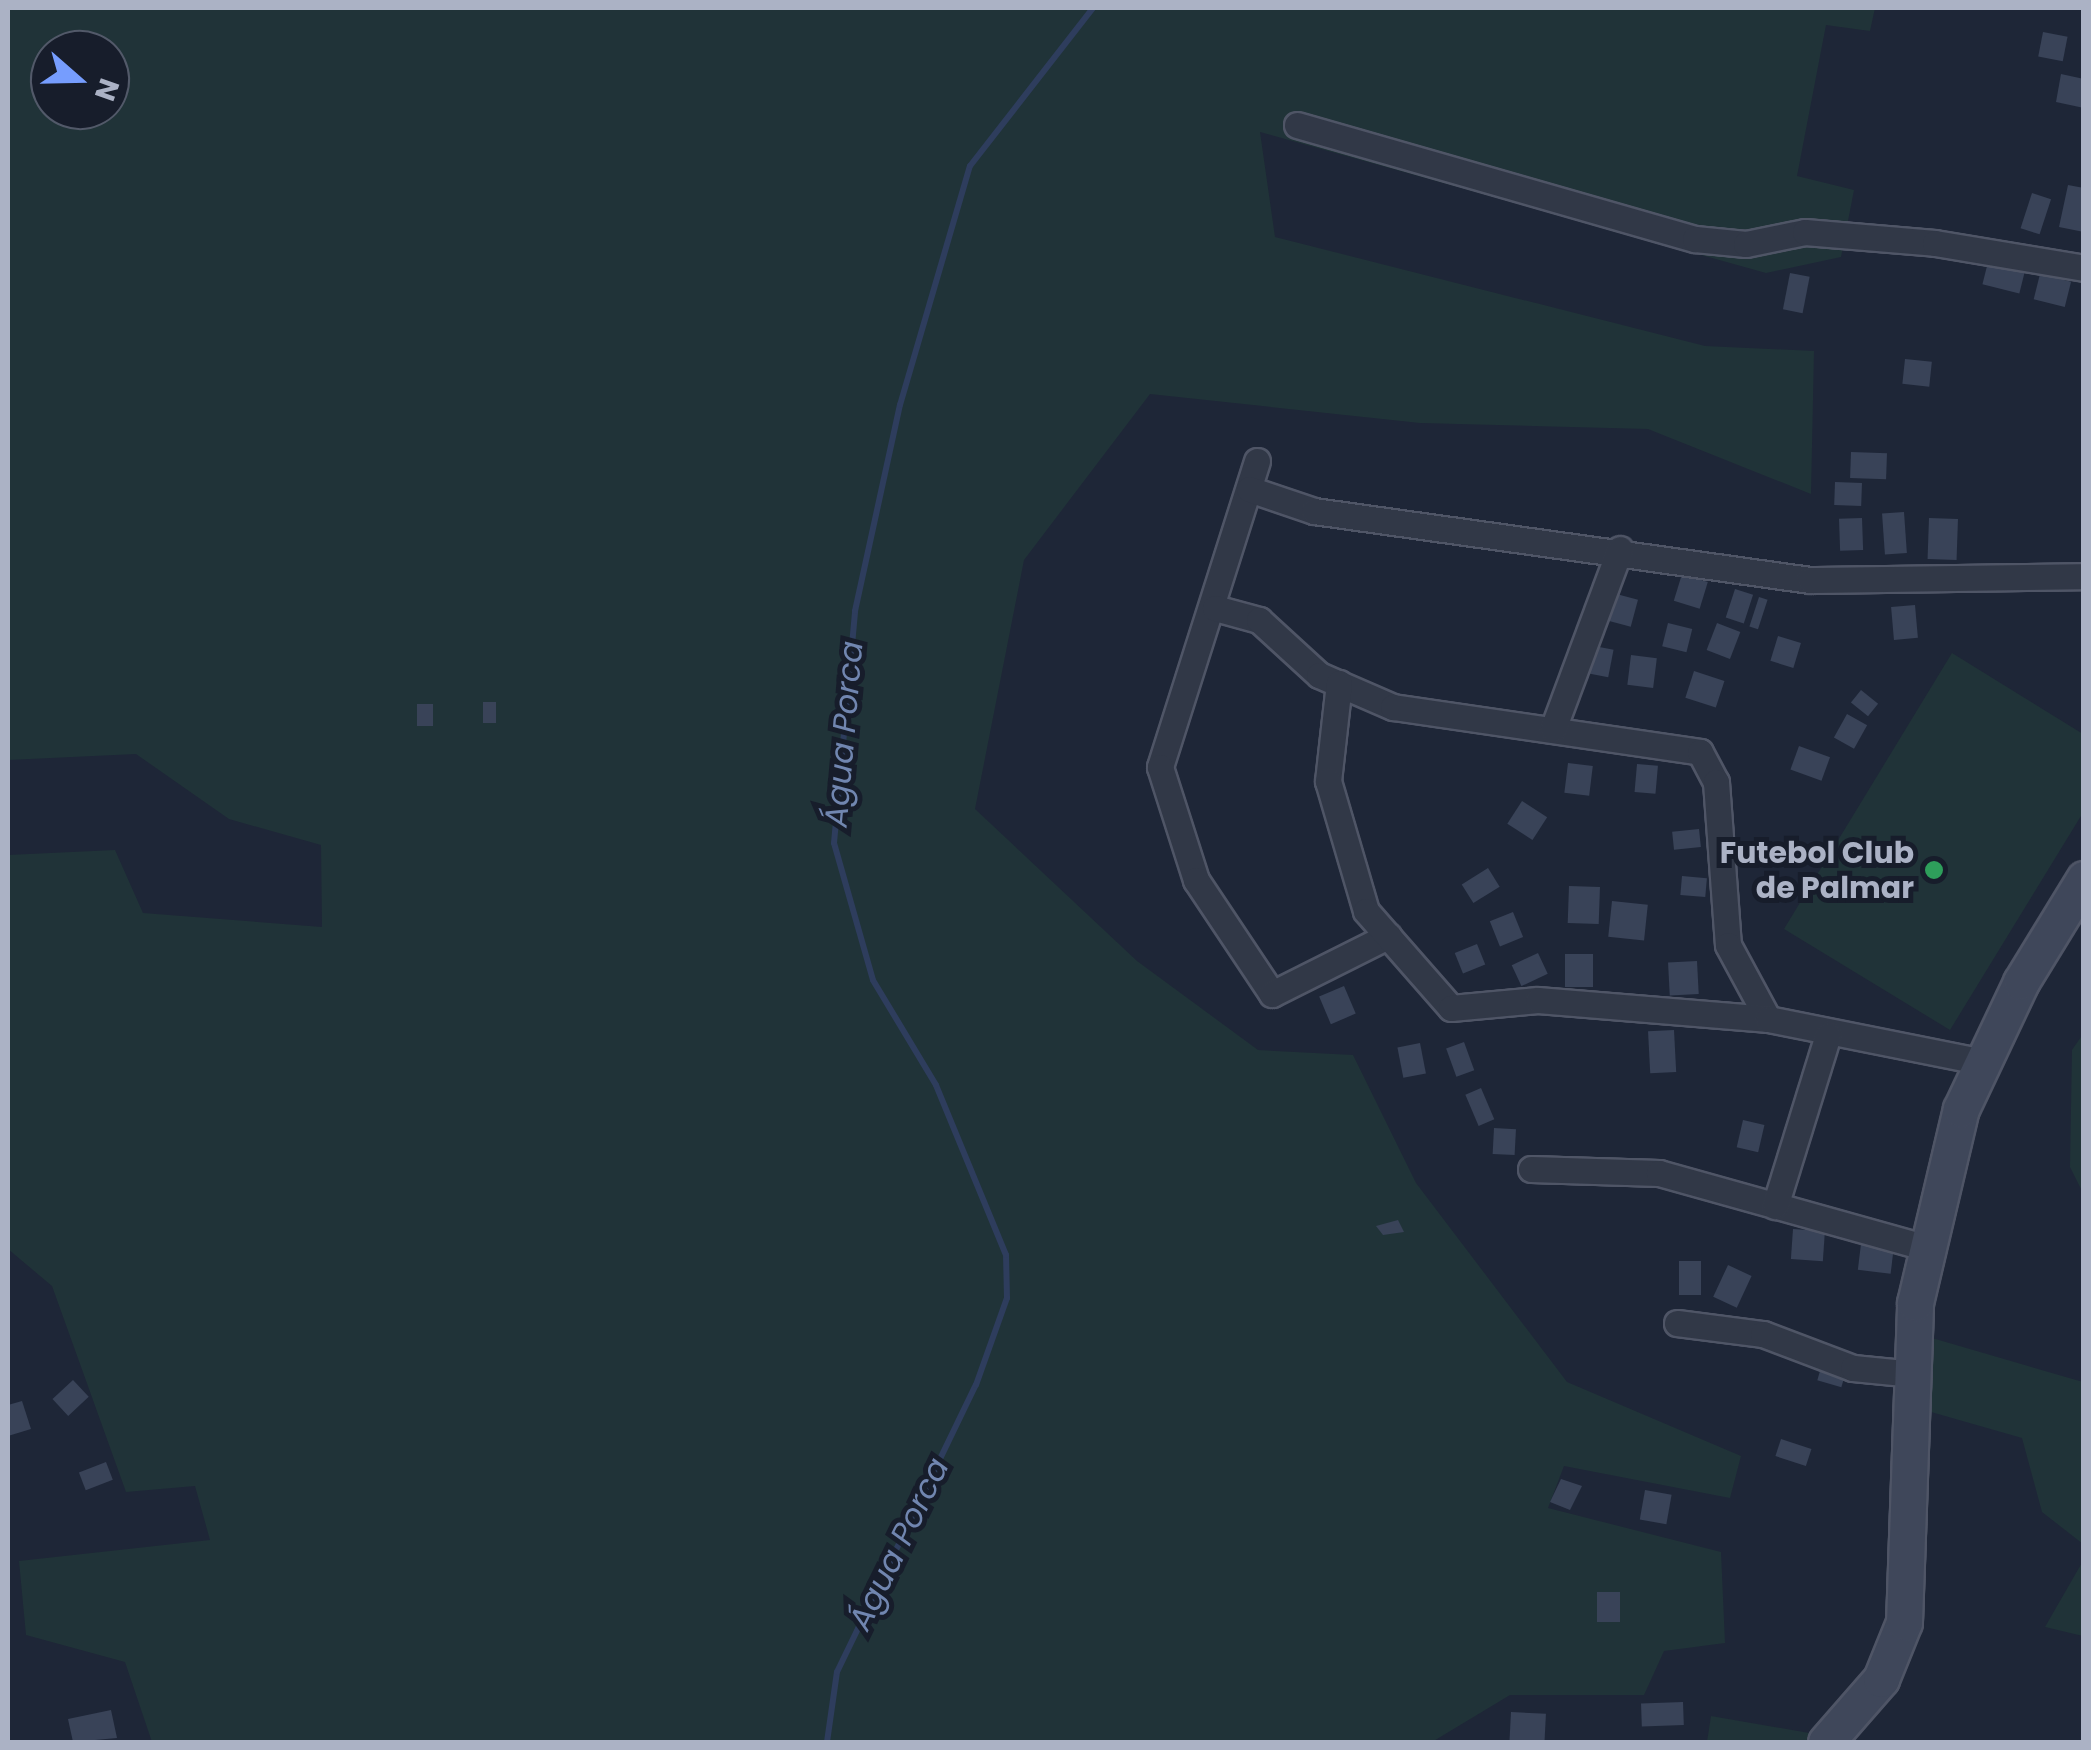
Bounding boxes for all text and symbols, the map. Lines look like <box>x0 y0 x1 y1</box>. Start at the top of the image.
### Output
north arrow <box>30 30 130 130</box>
text: N <box>85 73 129 106</box>
water label: Água Porca <box>817 639 871 829</box>
place label: Futebol Club de Palmar <box>1720 835 1914 906</box>
marker: Futebol Club de Palmar <box>1923 859 1945 881</box>
water label: Água Porca <box>841 1452 957 1636</box>

